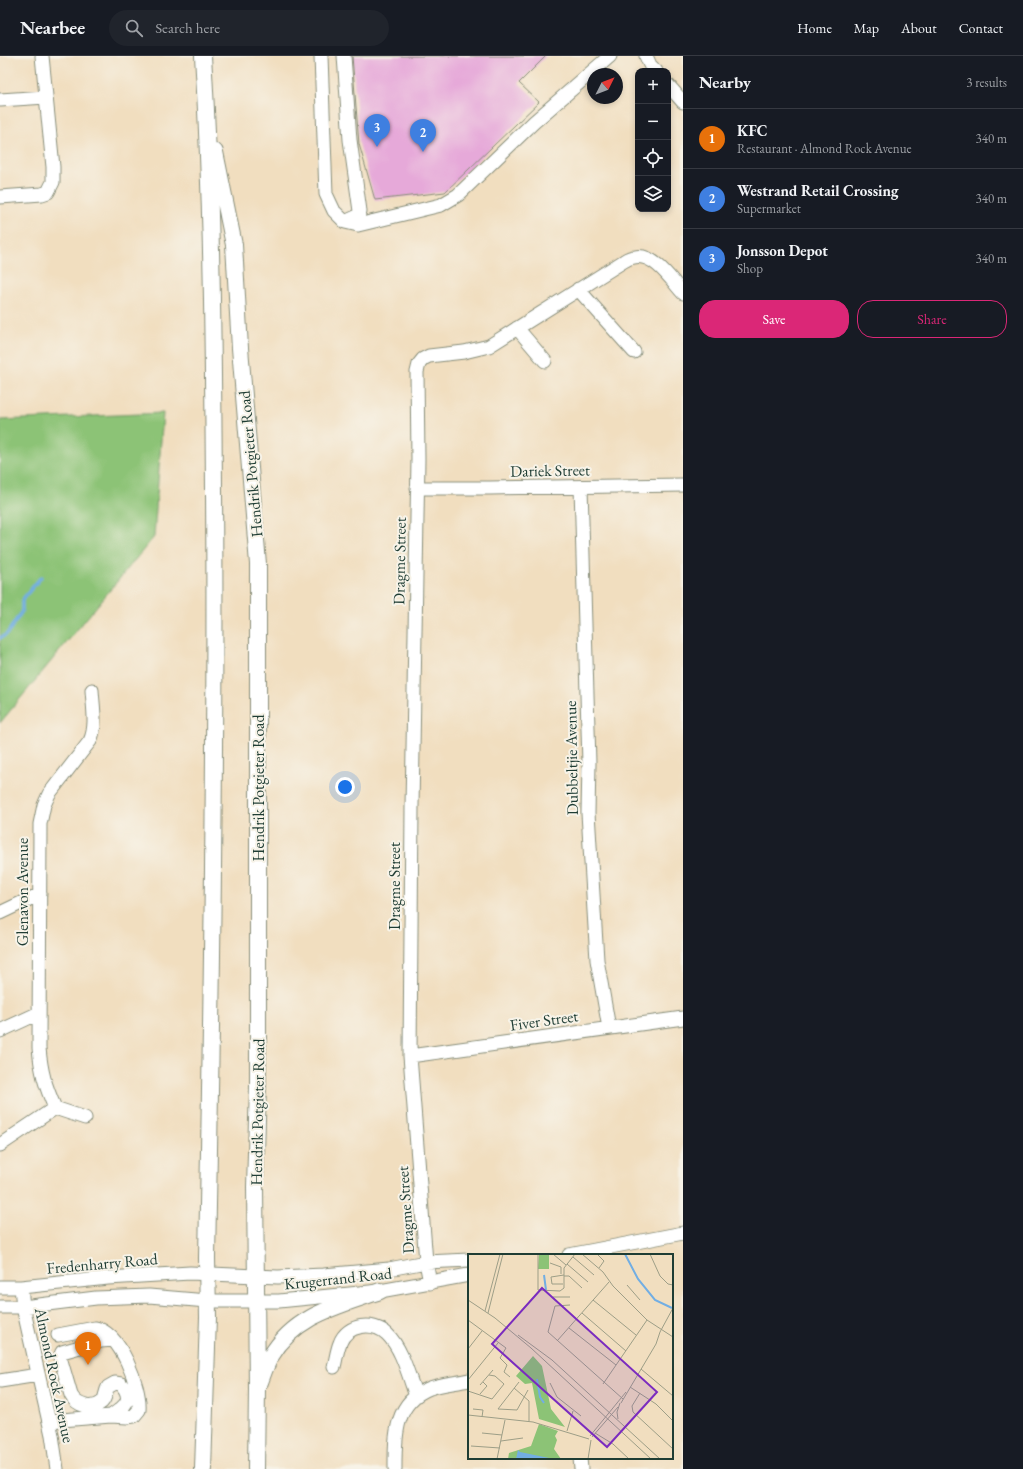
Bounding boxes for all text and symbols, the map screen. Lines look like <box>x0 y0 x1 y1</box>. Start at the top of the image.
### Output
search box <box>109 10 389 46</box>
text: Nearbee <box>20 15 85 40</box>
icon: search <box>123 17 145 39</box>
text: Search here <box>155 18 220 37</box>
text: Home <box>797 19 832 37</box>
text: Map <box>854 19 879 37</box>
text: About <box>901 19 937 37</box>
text: Contact <box>959 19 1003 37</box>
north arrow <box>587 68 623 104</box>
map controls <box>635 68 671 212</box>
button: + <box>635 68 671 104</box>
text: Nearby <box>699 71 751 93</box>
text: 3 results <box>966 74 1007 91</box>
button: − <box>635 104 671 140</box>
pin: 3 <box>364 114 390 147</box>
pin: 2 <box>410 119 436 152</box>
text: KFC <box>737 121 767 140</box>
text: 1 <box>709 130 715 147</box>
text: 340 m <box>976 130 1007 147</box>
button: locate <box>635 140 671 176</box>
text: Restaurant · Almond Rock Avenue <box>737 140 912 157</box>
button: layers <box>635 176 671 212</box>
text: Westrand Retail Crossing <box>737 181 898 200</box>
text: 2 <box>709 190 715 207</box>
text: 340 m <box>976 190 1007 207</box>
text: Supermarket <box>737 200 801 217</box>
text: Jonsson Depot <box>737 241 828 260</box>
text: 3 <box>709 250 715 267</box>
text: 340 m <box>976 250 1007 267</box>
text: Shop <box>737 260 763 277</box>
button: Save <box>699 300 849 338</box>
button: Share <box>857 300 1007 338</box>
street label: Hendrik Potgieter Road <box>234 389 267 538</box>
street label: Dariek Street <box>510 459 590 482</box>
street label: Dragme Street <box>388 517 411 605</box>
street label: Dubbeltjie Avenue <box>560 700 583 816</box>
street label: Hendrik Potgieter Road <box>248 714 269 862</box>
your location <box>335 777 355 797</box>
street label: Glenavon Avenue <box>12 838 33 946</box>
street label: Dragme Street <box>384 842 405 930</box>
street label: Fiver Street <box>509 1005 580 1036</box>
street label: Hendrik Potgieter Road <box>246 1037 269 1186</box>
street label: Dragme Street <box>392 1165 419 1254</box>
street label: Fredenharry Road <box>46 1248 159 1279</box>
inset map <box>468 1254 673 1459</box>
street label: Krugerrand Road <box>283 1262 394 1295</box>
street label: Almond Rock Avenue <box>30 1305 79 1445</box>
pin: 1 <box>75 1332 101 1365</box>

